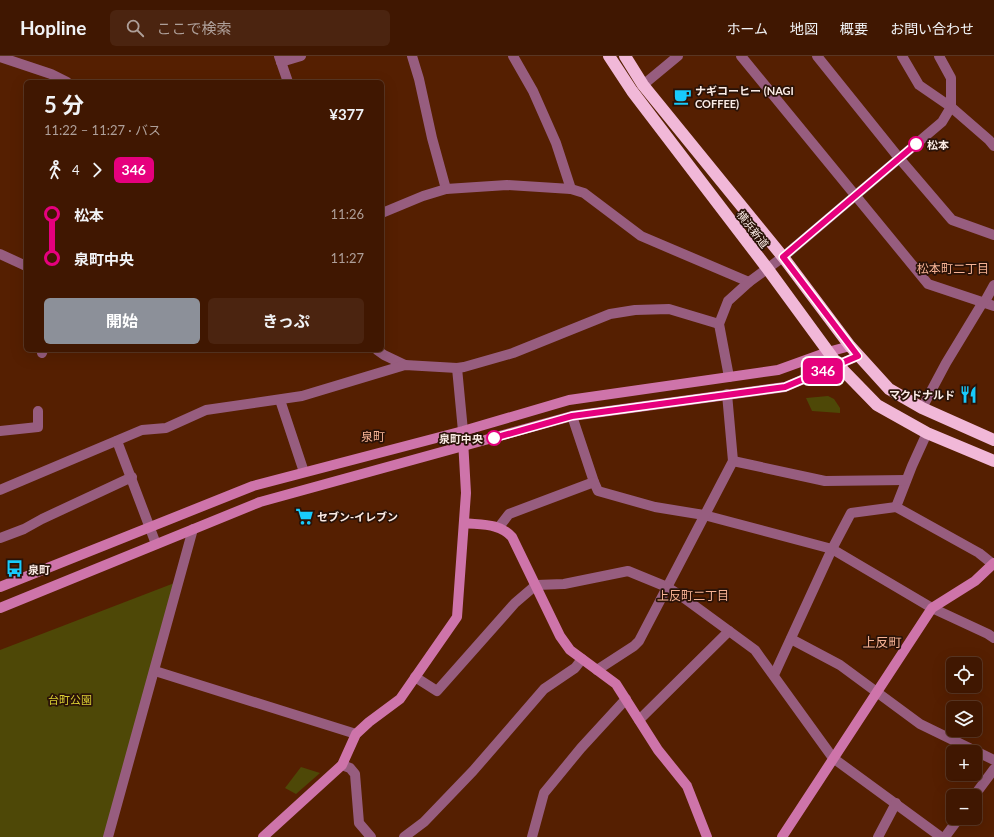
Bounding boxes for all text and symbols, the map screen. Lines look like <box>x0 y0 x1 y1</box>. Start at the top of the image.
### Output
search box <box>110 10 390 46</box>
text: Hopline <box>20 16 86 39</box>
icon: search <box>124 17 146 39</box>
text: ここで検索 <box>156 19 231 37</box>
text: ホーム <box>726 20 768 37</box>
text: 地図 <box>790 20 818 37</box>
text: 概要 <box>840 20 868 37</box>
text: お問い合わせ <box>890 20 974 37</box>
place label: ナギコーヒー (NAGI COFFEE) <box>695 84 794 110</box>
cafe icon: ナギコーヒー (NAGI COFFEE) <box>672 86 692 106</box>
text: 5 分 <box>44 91 84 118</box>
text: ¥377 <box>329 105 364 123</box>
text: 11:22 – 11:27 · バス <box>44 122 161 138</box>
marker: 松本 <box>908 136 924 152</box>
place label: 松本 <box>927 138 949 151</box>
icon: walk <box>44 159 66 181</box>
icon: forward <box>86 159 108 181</box>
text: 346 <box>122 161 146 178</box>
text: 4 <box>72 162 80 178</box>
text: 松本 <box>74 206 104 224</box>
text: 11:26 <box>331 206 364 222</box>
street label: 横浜新道 <box>734 208 772 250</box>
text: 泉町中央 <box>74 250 134 268</box>
text: 11:27 <box>331 250 364 266</box>
district label: 松本町二丁目 <box>917 261 989 276</box>
button: 開始 <box>44 298 200 344</box>
button: きっぷ <box>208 298 364 344</box>
line badge: 346 <box>800 358 846 384</box>
text: 346 <box>811 362 835 379</box>
restaurant icon: マクドナルド <box>958 384 978 404</box>
place label: マクドナルド <box>889 388 955 401</box>
district label: 泉町 <box>361 429 385 444</box>
marker: 泉町中央 <box>486 430 502 446</box>
place label: 泉町中央 <box>439 432 483 445</box>
supermarket icon: セブン-イレブン <box>294 506 314 526</box>
place label: セブン-イレブン <box>317 510 398 523</box>
bus stop icon: 泉町 <box>5 559 25 579</box>
place label: 泉町 <box>28 563 50 576</box>
district label: 上反町二丁目 <box>657 588 729 603</box>
district label: 上反町 <box>862 634 902 650</box>
map controls <box>946 657 982 825</box>
button: locate <box>946 657 982 693</box>
park label: 台町公園 <box>48 693 92 706</box>
button: layers <box>946 701 982 737</box>
button: + <box>946 745 982 781</box>
button: − <box>946 789 982 825</box>

